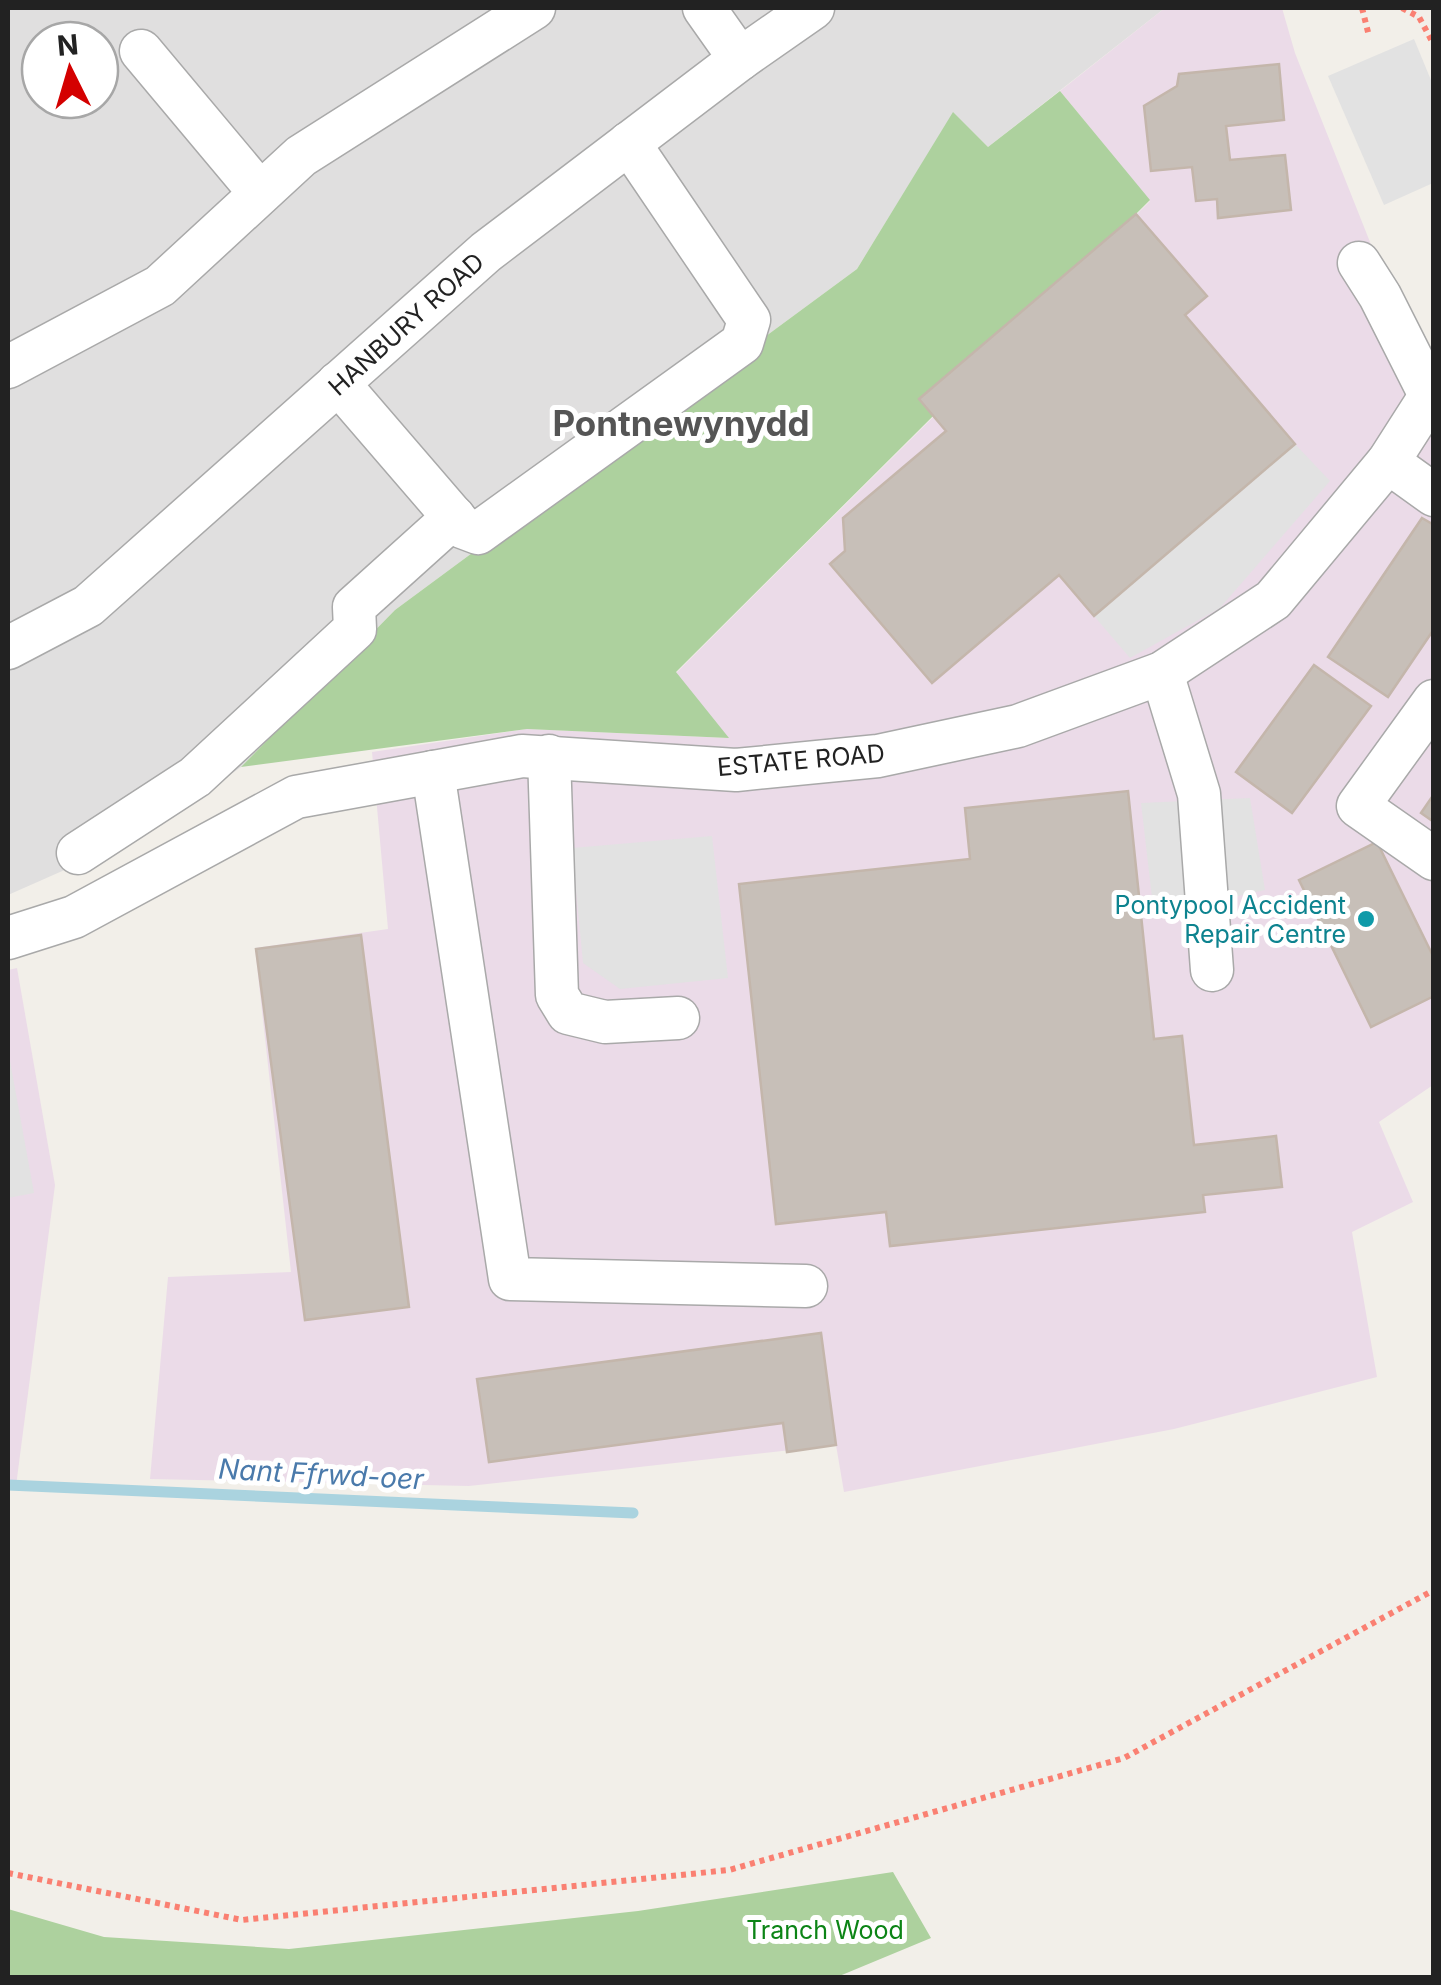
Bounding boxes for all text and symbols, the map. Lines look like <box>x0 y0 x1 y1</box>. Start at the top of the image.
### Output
north arrow <box>20 20 120 120</box>
text: N <box>56 27 80 63</box>
street label: HANBURY ROAD <box>322 246 490 402</box>
district label: Pontnewynydd <box>552 402 810 444</box>
street label: ESTATE ROAD <box>716 738 886 782</box>
place label: Pontypool Accident Repair Centre <box>1115 890 1346 949</box>
marker: Pontypool Accident Repair Centre <box>1355 908 1377 930</box>
water label: Nant Ffrwd-oer <box>217 1452 426 1496</box>
park label: Tranch Wood <box>746 1915 904 1945</box>

